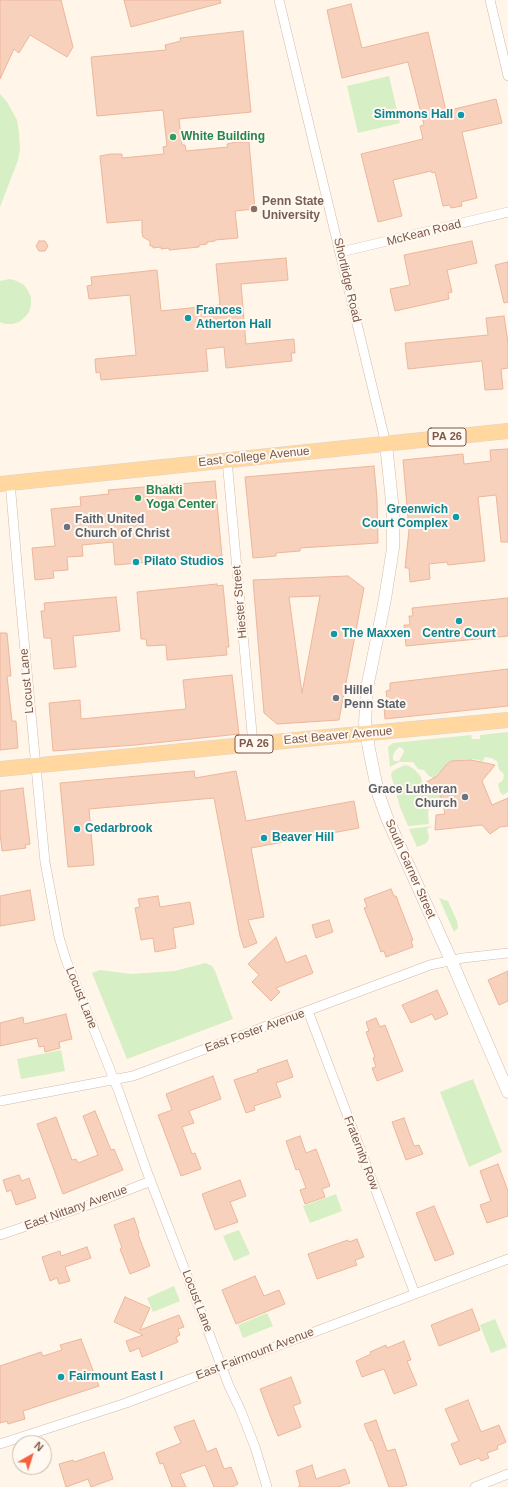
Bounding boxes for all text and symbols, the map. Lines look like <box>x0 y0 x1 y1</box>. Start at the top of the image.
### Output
place label: Simmons Hall <box>374 108 453 122</box>
marker: Simmons Hall <box>456 110 466 120</box>
place label: White Building <box>181 130 265 144</box>
marker: White Building <box>168 132 178 142</box>
place label: Penn State University <box>262 195 324 223</box>
marker: Penn State University <box>249 204 259 214</box>
street label: McKean Road <box>385 217 463 249</box>
street label: Shortlidge Road <box>330 236 364 324</box>
place label: Frances Atherton Hall <box>196 304 271 332</box>
marker: Frances Atherton Hall <box>183 313 193 323</box>
road number: PA 26 <box>428 428 466 446</box>
street label: East College Avenue <box>198 444 310 470</box>
place label: Bhakti Yoga Center <box>146 484 216 512</box>
marker: Bhakti Yoga Center <box>133 493 143 503</box>
place label: Greenwich Court Complex <box>362 503 448 531</box>
marker: Greenwich Court Complex <box>451 512 461 522</box>
place label: Faith United Church of Christ <box>75 513 170 541</box>
marker: Faith United Church of Christ <box>62 522 72 532</box>
place label: Pilato Studios <box>144 555 224 569</box>
marker: Pilato Studios <box>131 557 141 567</box>
street label: Hiester Street <box>230 565 250 639</box>
marker: Centre Court <box>454 616 464 626</box>
place label: The Maxxen <box>342 627 411 641</box>
place label: Centre Court <box>422 627 496 641</box>
marker: The Maxxen <box>329 629 339 639</box>
street label: Locust Lane <box>17 648 37 714</box>
place label: Hillel Penn State <box>344 684 406 712</box>
marker: Hillel Penn State <box>331 693 341 703</box>
street label: East Beaver Avenue <box>283 724 393 748</box>
road number: PA 26 <box>235 735 273 753</box>
place label: Grace Lutheran Church <box>368 783 457 811</box>
marker: Grace Lutheran Church <box>460 792 470 802</box>
street label: South Garner Street <box>382 817 438 921</box>
place label: Cedarbrook <box>85 822 152 836</box>
marker: Cedarbrook <box>72 824 82 834</box>
place label: Beaver Hill <box>272 831 334 845</box>
marker: Beaver Hill <box>259 833 269 843</box>
street label: Locust Lane <box>62 965 100 1031</box>
street label: East Foster Avenue <box>203 1006 307 1056</box>
street label: Fraternity Row <box>340 1114 382 1192</box>
street label: East Nittany Avenue <box>23 1183 129 1233</box>
street label: Locust Lane <box>179 1268 215 1334</box>
street label: East Fairmount Avenue <box>194 1325 316 1383</box>
place label: Fairmount East I <box>69 1370 163 1384</box>
marker: Fairmount East I <box>56 1372 66 1382</box>
north arrow <box>12 1435 52 1475</box>
text: N <box>32 1439 46 1454</box>

